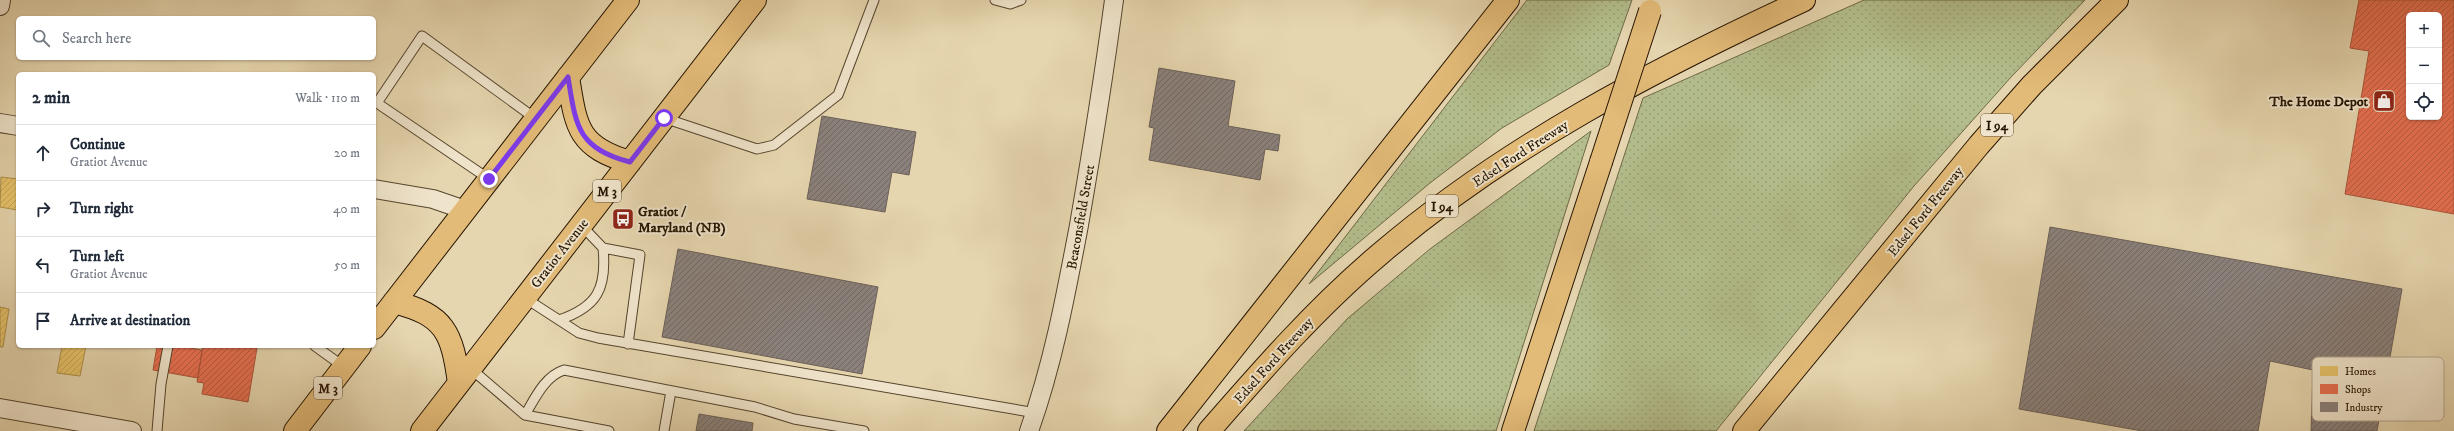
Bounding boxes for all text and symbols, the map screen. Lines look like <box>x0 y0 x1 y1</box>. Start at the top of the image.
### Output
map controls <box>2406 12 2442 120</box>
button: + <box>2406 12 2442 48</box>
search box <box>16 16 376 60</box>
icon: search <box>30 27 52 49</box>
text: Search here <box>62 29 131 48</box>
button: − <box>2406 48 2442 84</box>
button: locate <box>2406 84 2442 120</box>
text: 2 min <box>32 87 70 109</box>
shop icon: The Home Depot <box>2371 88 2397 114</box>
text: Walk · 110 m <box>295 90 360 106</box>
place label: The Home Depot <box>2268 93 2369 111</box>
route start <box>655 109 673 127</box>
road number: I 94 <box>1981 114 2013 136</box>
street label: Edsel Ford Freeway <box>1469 116 1572 192</box>
text: Continue <box>70 135 125 154</box>
icon: ahead <box>32 142 54 164</box>
text: 20 m <box>334 145 360 161</box>
text: Gratiot Avenue <box>70 154 148 170</box>
street label: Beaconsfield Street <box>1063 163 1099 271</box>
street label: Edsel Ford Freeway <box>1884 163 1968 260</box>
route end <box>480 170 498 188</box>
road number: M 3 <box>593 180 621 202</box>
road number: I 94 <box>1426 195 1458 217</box>
icon: right <box>32 198 54 220</box>
text: Turn right <box>70 199 133 218</box>
text: 40 m <box>333 201 360 217</box>
place label: Gratiot / Maryland (NB) <box>638 203 726 237</box>
bus stop icon: Gratiot / Maryland (NB) <box>610 206 636 232</box>
street label: Gratiot Avenue <box>527 215 593 292</box>
text: Turn left <box>70 247 124 266</box>
icon: left <box>32 254 54 276</box>
text: 50 m <box>334 257 360 273</box>
text: Gratiot Avenue <box>70 266 148 282</box>
icon: arrive <box>32 310 54 332</box>
text: Arrive at destination <box>70 311 190 330</box>
street label: Edsel Ford Freeway <box>1230 313 1318 408</box>
legend <box>2312 357 2444 421</box>
text: Homes <box>2345 365 2376 379</box>
road number: M 3 <box>314 377 342 399</box>
text: Shops <box>2345 383 2371 397</box>
text: Industry <box>2345 401 2383 415</box>

